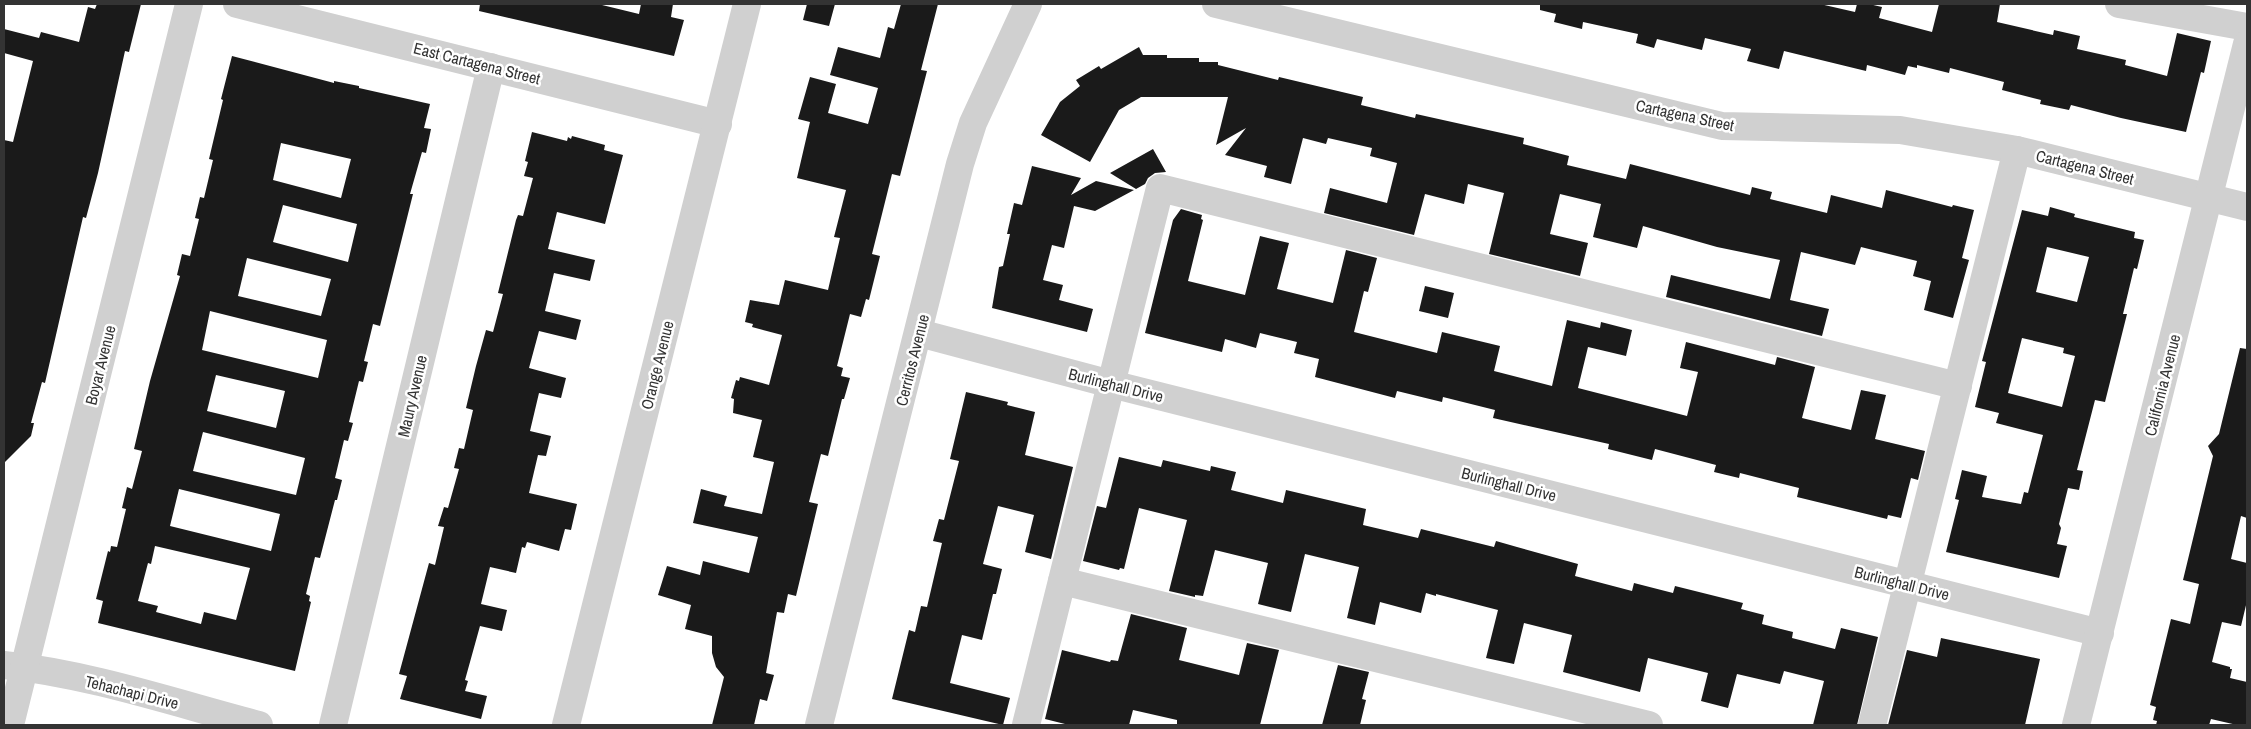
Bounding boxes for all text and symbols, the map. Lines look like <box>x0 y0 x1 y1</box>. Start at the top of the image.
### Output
street label: East Cartagena Street <box>411 37 543 89</box>
street label: Cartagena Street <box>1634 94 1736 136</box>
street label: Cartagena Street <box>2034 144 2136 190</box>
street label: Cerritos Avenue <box>890 312 934 408</box>
street label: Orange Avenue <box>635 318 679 412</box>
street label: Boyar Avenue <box>79 323 121 407</box>
street label: California Avenue <box>2139 332 2185 438</box>
street label: Maury Avenue <box>392 353 432 439</box>
street label: Burlinghall Drive <box>1066 363 1166 407</box>
street label: Burlinghall Drive <box>1459 462 1559 506</box>
street label: Burlinghall Drive <box>1852 561 1952 605</box>
street label: Tehachapi Drive <box>83 670 181 714</box>

